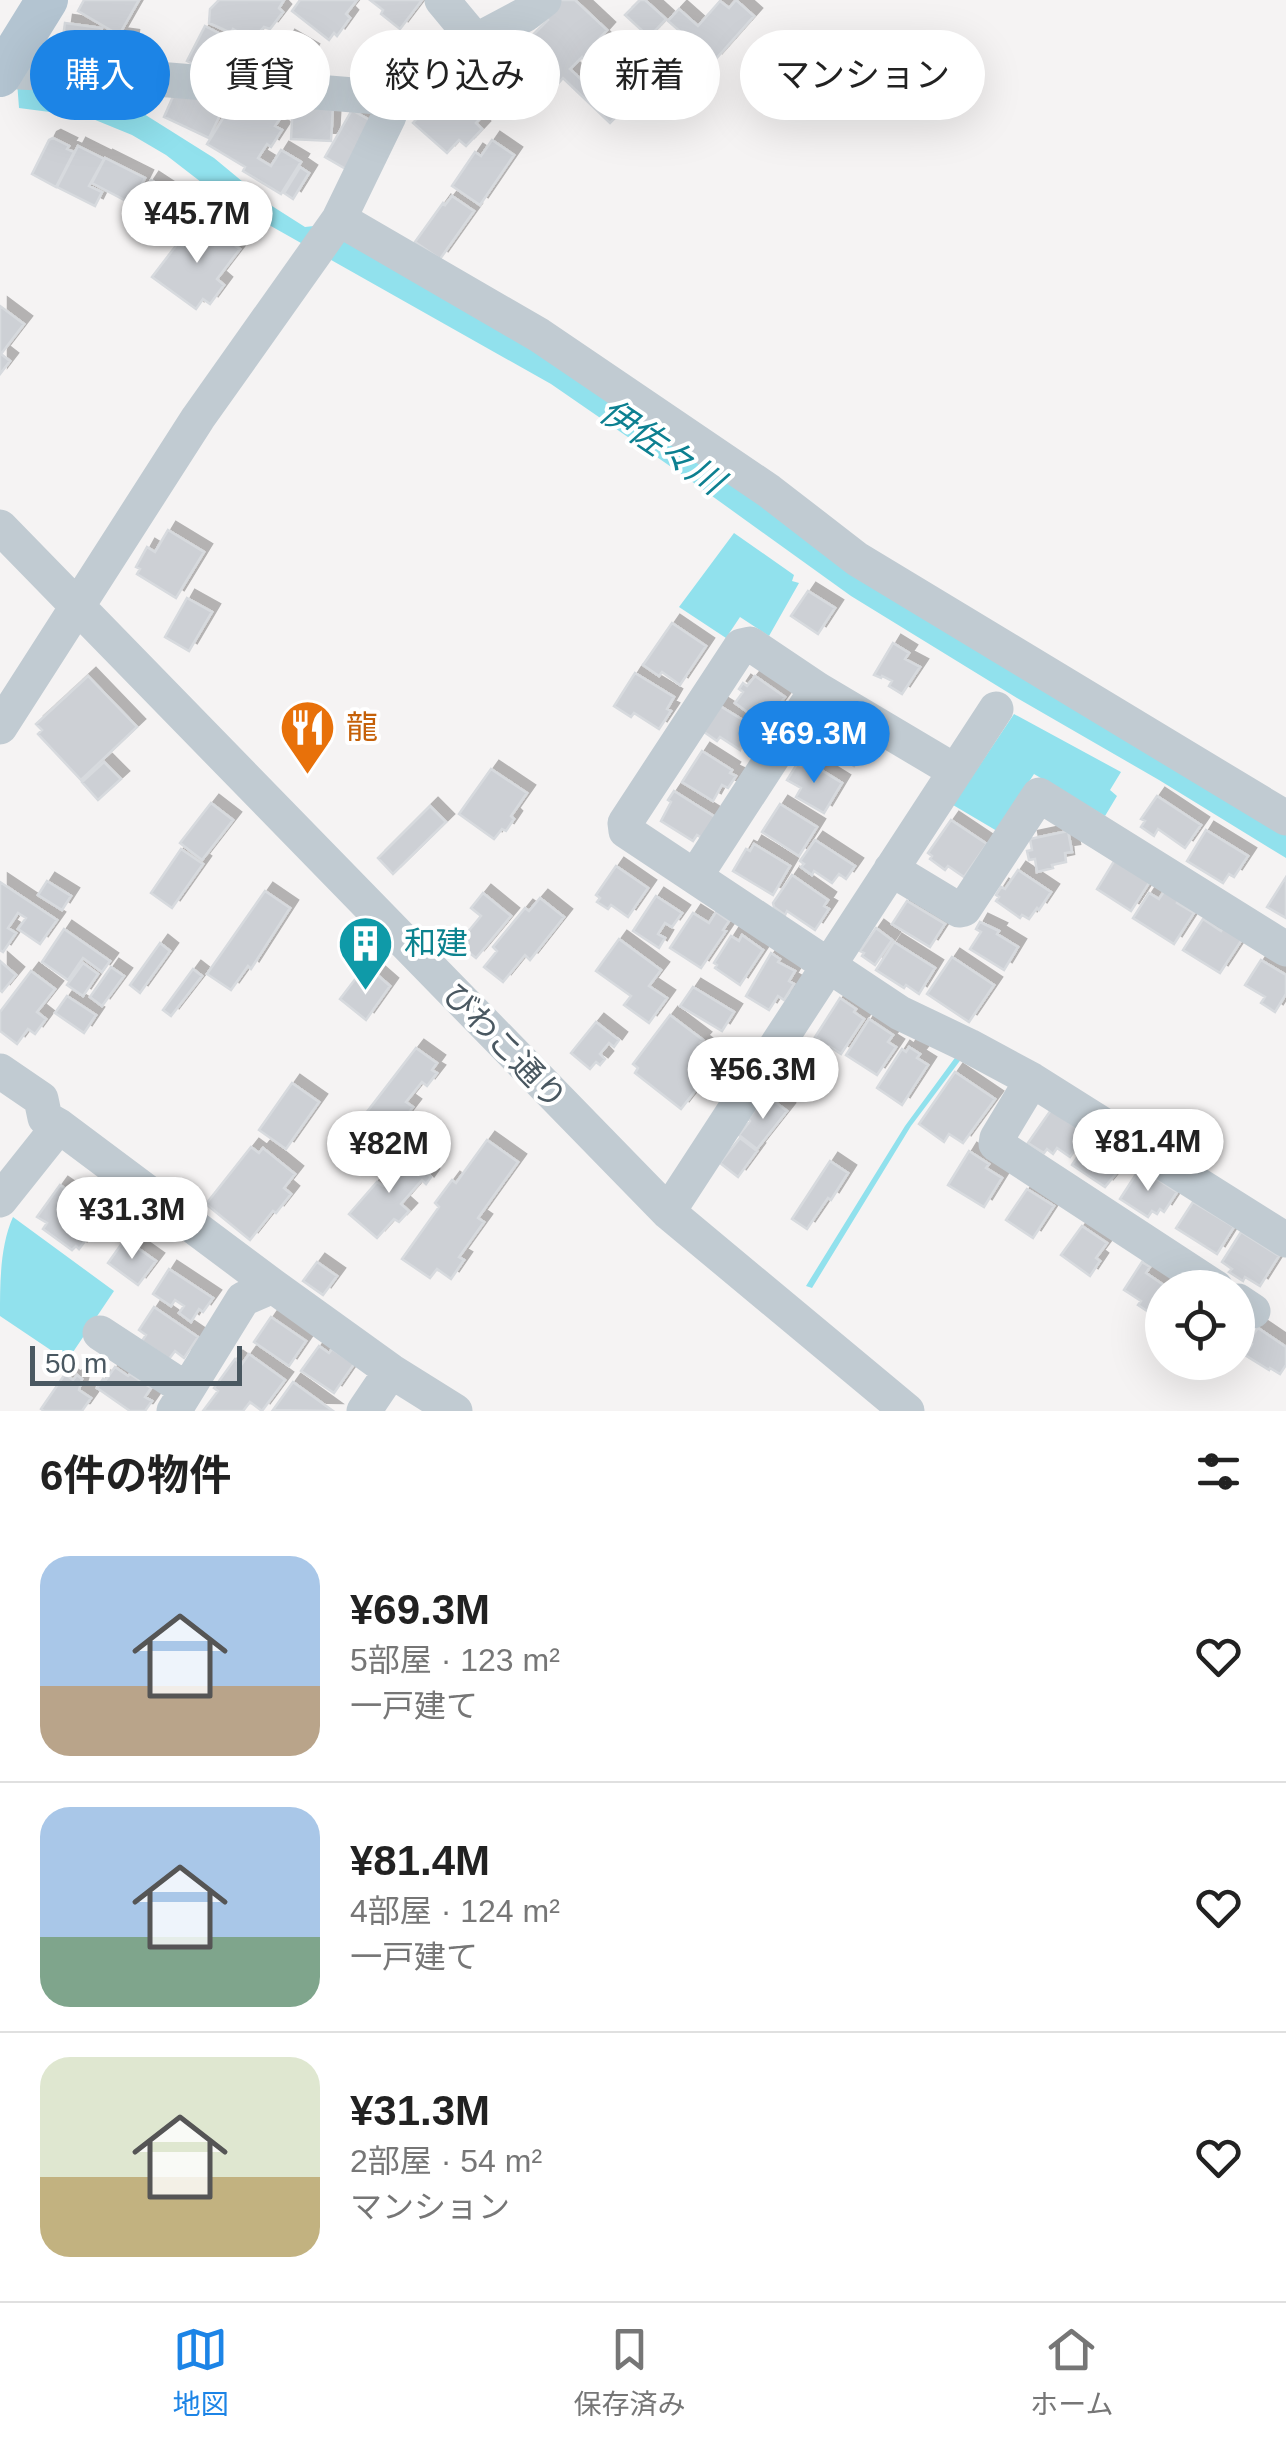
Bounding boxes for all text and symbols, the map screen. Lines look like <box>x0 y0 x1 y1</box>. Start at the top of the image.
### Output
chip: 購入 <box>30 30 170 120</box>
chip: 賃貸 <box>190 30 330 120</box>
chip: 絞り込み <box>350 30 560 120</box>
chip: 新着 <box>580 30 720 120</box>
chip: マンション <box>740 30 985 120</box>
pin: ¥45.7M <box>116 181 278 266</box>
text: ¥45.7M <box>144 195 250 231</box>
water label: 伊佐々川 <box>593 391 734 504</box>
restaurant icon: 龍 <box>277 697 337 776</box>
pin: ¥69.3M <box>733 701 895 786</box>
place label: 龍 <box>346 709 378 745</box>
text: ¥69.3M <box>761 715 867 751</box>
building icon: 和建 <box>335 913 395 992</box>
place label: 和建 <box>404 925 468 961</box>
street label: びわこ通り <box>436 976 574 1116</box>
pin: ¥56.3M <box>682 1037 844 1122</box>
text: ¥56.3M <box>710 1051 816 1087</box>
pin: ¥81.4M <box>1067 1109 1229 1194</box>
pin: ¥82M <box>330 1111 448 1196</box>
text: ¥81.4M <box>1095 1123 1201 1159</box>
text: ¥82M <box>349 1125 429 1161</box>
pin: ¥31.3M <box>51 1177 213 1262</box>
text: ¥31.3M <box>79 1191 185 1227</box>
map controls <box>1145 1270 1255 1380</box>
button: locate <box>1145 1270 1255 1380</box>
scale bar <box>30 1341 242 1386</box>
text: 50 m <box>45 1348 107 1379</box>
icon: filters <box>1191 1444 1246 1499</box>
text: 6件の物件 <box>40 1452 231 1499</box>
text: ¥69.3M <box>350 1586 490 1633</box>
icon: home <box>120 1596 240 1716</box>
icon: heart <box>1191 1629 1246 1684</box>
text: 5部屋 · 123 m² <box>350 1642 560 1678</box>
text: 一戸建て <box>350 1688 478 1724</box>
text: ¥81.4M <box>350 1837 490 1884</box>
icon: home <box>120 1847 240 1967</box>
icon: heart <box>1191 1880 1246 1935</box>
text: 4部屋 · 124 m² <box>350 1893 560 1929</box>
text: 一戸建て <box>350 1939 478 1975</box>
text: ¥31.3M <box>350 2087 490 2134</box>
icon: home <box>120 2097 240 2217</box>
icon: heart <box>1191 2130 1246 2185</box>
text: 2部屋 · 54 m² <box>350 2143 542 2179</box>
text: マンション <box>350 2189 510 2225</box>
tab: 地図 <box>172 2322 228 2422</box>
tab: 保存済み <box>573 2322 685 2422</box>
tab: ホーム <box>1030 2322 1114 2422</box>

